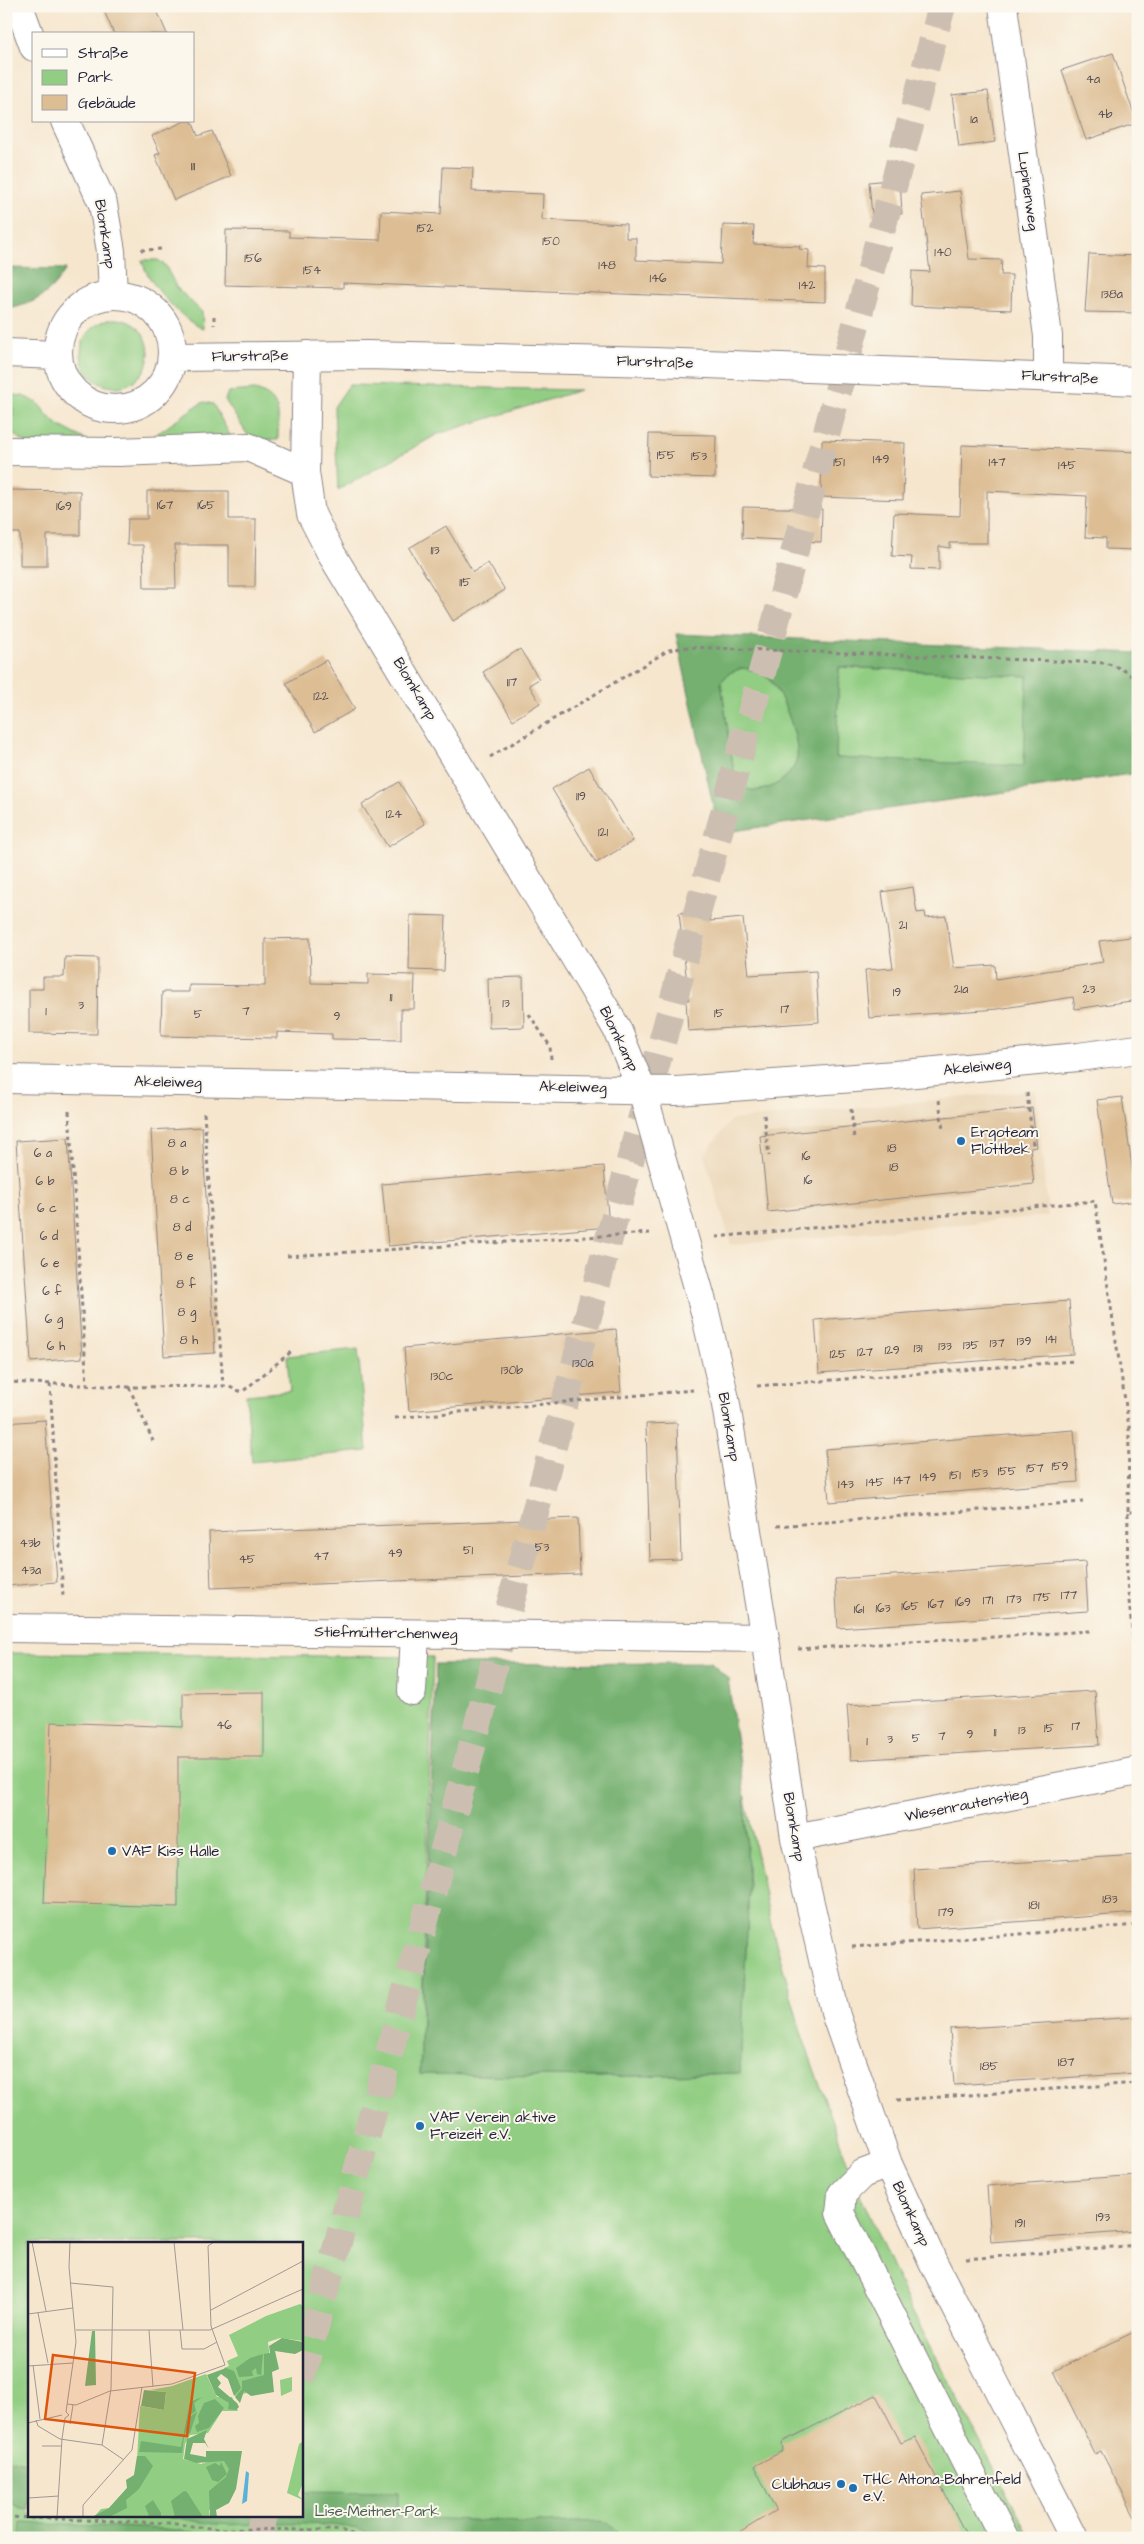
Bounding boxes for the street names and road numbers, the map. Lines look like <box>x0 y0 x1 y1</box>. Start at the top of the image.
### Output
street label: Lupinenweg <box>1011 150 1044 232</box>
street label: Blomkamp <box>89 198 121 270</box>
street label: Flurstraße <box>211 345 289 367</box>
street label: Flurstraße <box>616 350 694 374</box>
street label: Flurstraße <box>1021 365 1099 389</box>
street label: Blomkamp <box>388 654 442 724</box>
street label: Blomkamp <box>594 1003 644 1075</box>
street label: Akeleiweg <box>942 1053 1012 1082</box>
street label: Akeleiweg <box>134 1071 202 1094</box>
street label: Akeleiweg <box>539 1076 607 1099</box>
street label: Blomkamp <box>713 1391 745 1463</box>
street label: Stiefmütterchenweg <box>314 1621 458 1646</box>
street label: Wiesenrautenstieg <box>903 1783 1030 1828</box>
street label: Blomkamp <box>778 1791 810 1863</box>
street label: Blomkamp <box>887 2178 935 2250</box>

